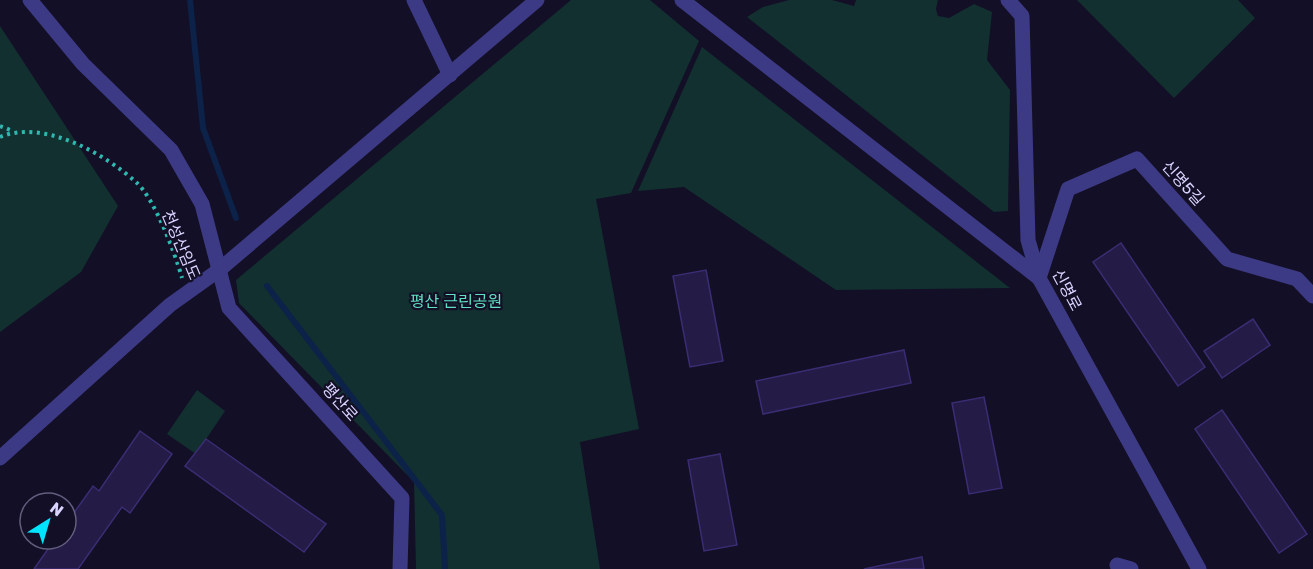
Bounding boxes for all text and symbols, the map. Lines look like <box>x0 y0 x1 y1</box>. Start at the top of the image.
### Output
street label: 신명5길 <box>1158 157 1208 209</box>
street label: 천성산임도 <box>158 207 204 283</box>
street label: 신명로 <box>1048 266 1086 314</box>
park label: 평산 근린공원 <box>410 292 502 311</box>
street label: 평산로 <box>318 379 362 425</box>
north arrow <box>18 491 78 551</box>
text: N <box>46 498 67 520</box>

